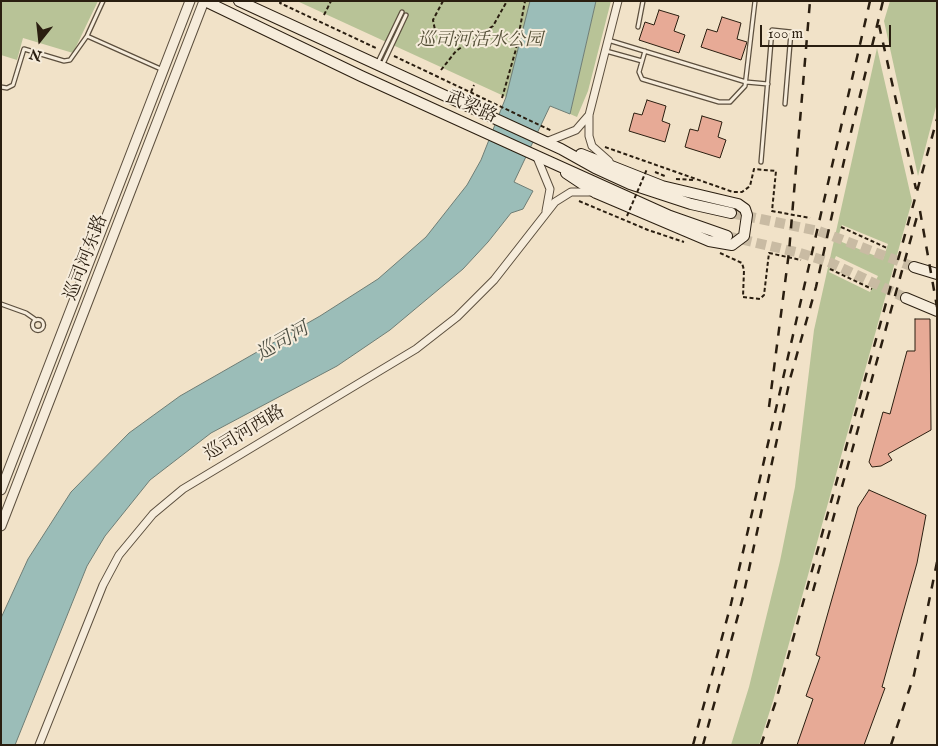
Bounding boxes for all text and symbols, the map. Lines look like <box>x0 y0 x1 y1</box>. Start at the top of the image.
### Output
north arrow <box>15 15 65 65</box>
scale bar <box>763 15 894 47</box>
text: 100 m <box>768 24 803 43</box>
park label: 巡司河活水公园 <box>417 30 543 52</box>
text: N <box>28 44 44 65</box>
street label: 武梁路 <box>442 87 500 129</box>
street label: 巡司河东路 <box>61 212 113 304</box>
water label: 巡司河 <box>253 319 313 367</box>
street label: 巡司河西路 <box>201 402 289 466</box>

